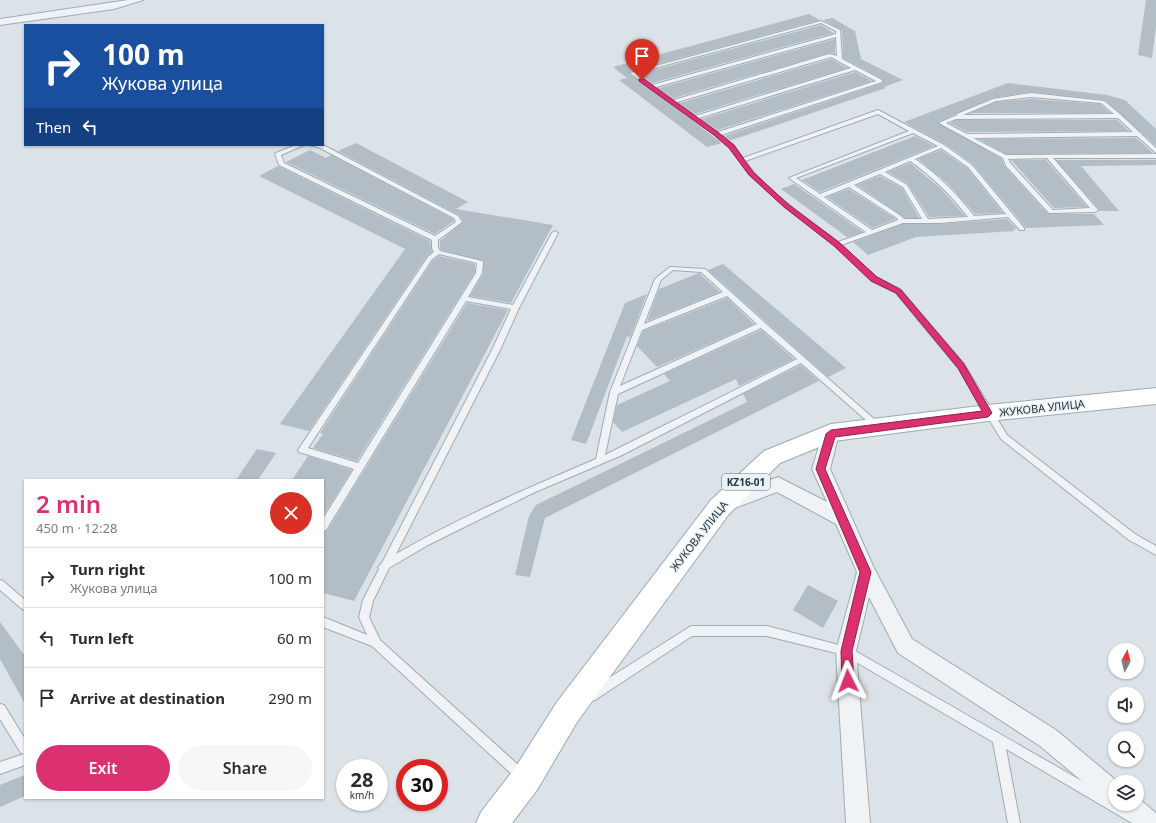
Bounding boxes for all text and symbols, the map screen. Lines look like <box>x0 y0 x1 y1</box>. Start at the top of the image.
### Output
text: 100 m <box>102 35 185 73</box>
pin <box>625 39 659 80</box>
icon: right <box>36 40 88 92</box>
icon: arrive <box>631 45 653 67</box>
text: Жукова улица <box>102 71 223 95</box>
icon: left <box>79 116 101 138</box>
text: Then <box>36 117 71 137</box>
street label: ЖУКОВА УЛИЦА <box>999 395 1086 419</box>
road number: KZ16-01 <box>722 474 770 490</box>
text: 2 min <box>36 487 101 520</box>
button: close <box>270 492 312 534</box>
street label: ЖУКОВА УЛИЦА <box>666 497 732 574</box>
text: 450 m · 12:28 <box>36 519 117 537</box>
text: Turn right <box>70 559 145 579</box>
icon: right <box>36 567 58 589</box>
text: 100 m <box>268 568 312 588</box>
text: Жукова улица <box>70 579 157 597</box>
icon: left <box>36 627 58 649</box>
text: Turn left <box>70 628 134 648</box>
text: 60 m <box>277 628 312 648</box>
north arrow <box>1108 643 1144 679</box>
map controls <box>1108 643 1144 811</box>
position arrow <box>827 660 869 702</box>
icon: arrive <box>36 687 58 709</box>
button: sound <box>1108 687 1144 723</box>
text: Arrive at destination <box>70 688 225 708</box>
text: 290 m <box>268 688 312 708</box>
button: search <box>1108 731 1144 767</box>
button: Exit <box>36 745 170 791</box>
button: Share <box>178 745 312 791</box>
speed limit sign: 30 <box>396 759 448 811</box>
text: 28 <box>351 766 373 793</box>
button: layers <box>1108 775 1144 811</box>
text: km/h <box>350 788 374 802</box>

